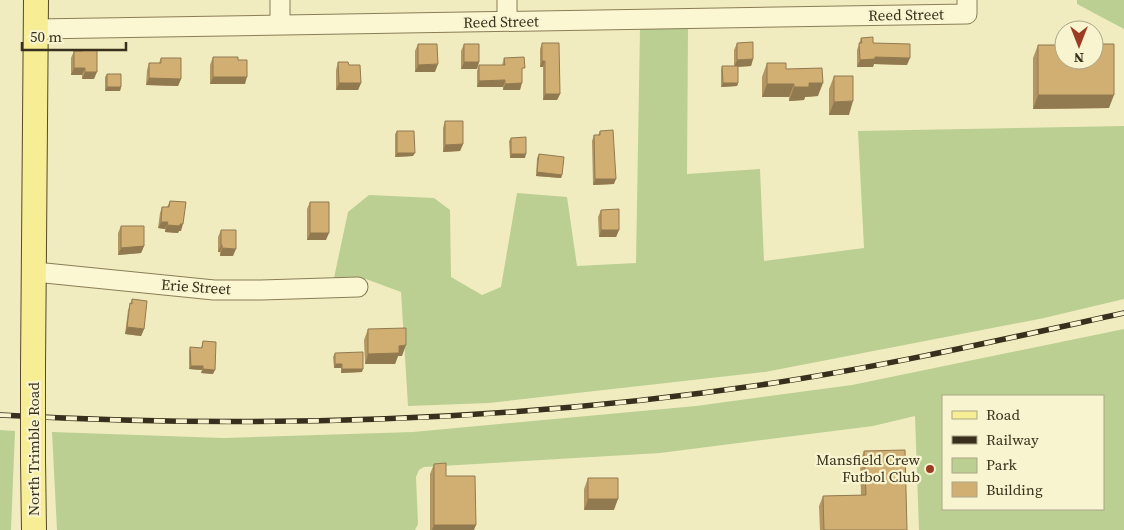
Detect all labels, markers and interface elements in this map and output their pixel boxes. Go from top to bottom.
street label: Reed Street [868,3,944,26]
street label: Reed Street [463,10,539,33]
scale bar [22,20,126,52]
north arrow [1054,20,1104,70]
text: 50 m [30,26,62,47]
text: N [1074,48,1084,68]
street label: Erie Street [160,274,232,299]
street label: North Trimble Road [23,382,44,516]
legend [942,395,1104,510]
text: Road [986,404,1020,425]
text: Railway [986,429,1039,450]
place label: Mansfield Crew Futbol Club [816,449,921,487]
text: Park [986,454,1018,475]
marker: Mansfield Crew Futbol Club [924,463,936,475]
text: Building [986,479,1043,500]

